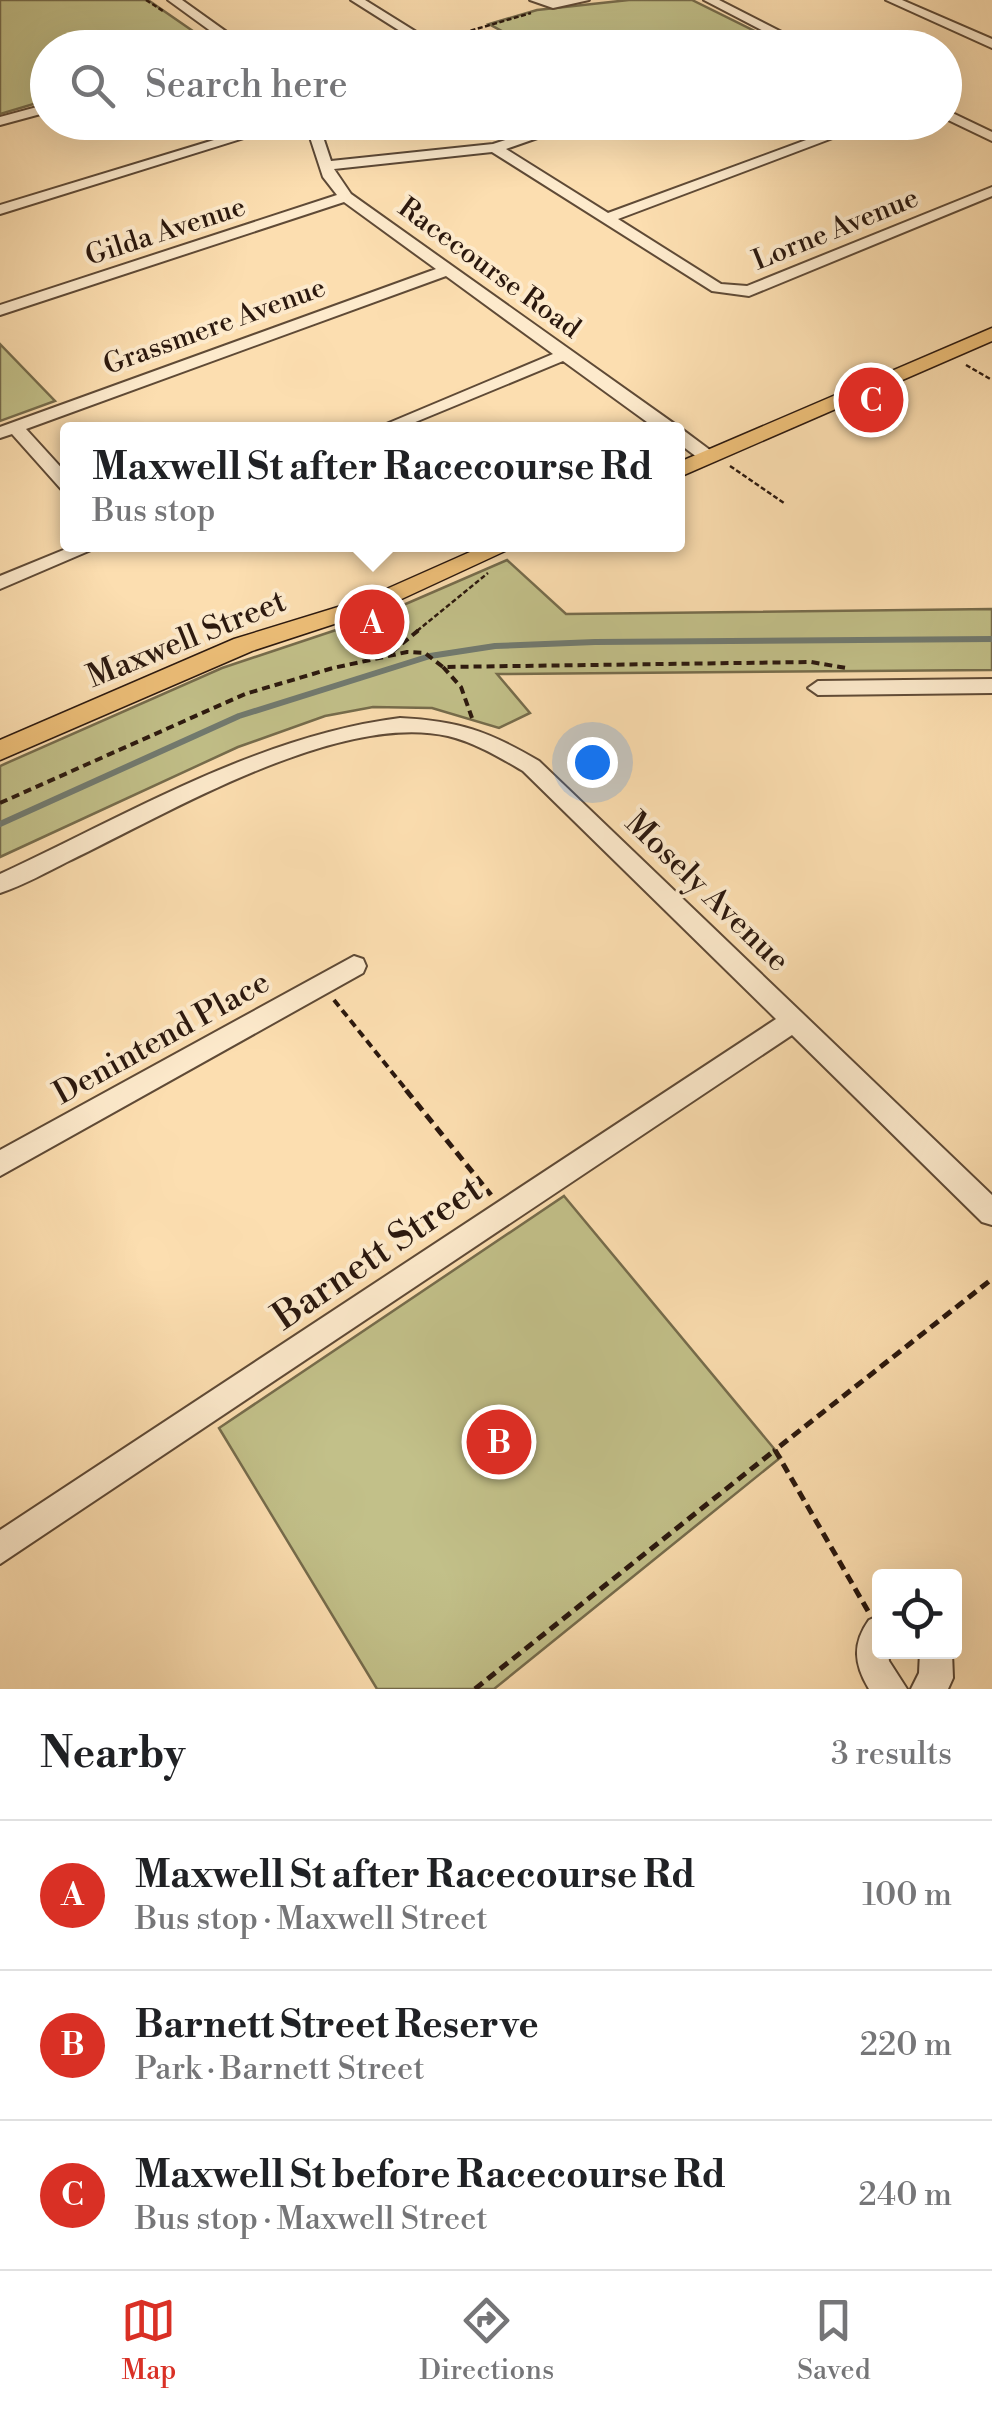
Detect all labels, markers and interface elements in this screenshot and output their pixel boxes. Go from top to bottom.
search box [30,30,962,140]
icon: search [65,58,120,113]
text: Search here [145,62,348,109]
street label: Lorne Avenue [748,180,924,279]
street label: Gilda Avenue [81,189,250,274]
street label: Racecourse Road [391,190,587,346]
street label: Grassmere Avenue [99,270,330,383]
pin: C [838,362,904,438]
popup [60,422,685,552]
text: Maxwell St after Racecourse Rd [92,444,653,491]
text: Bus stop [92,491,215,531]
street label: Maxwell Street [81,581,292,697]
pin: A [340,584,404,660]
your location [567,737,618,788]
street label: Mosely Avenue [617,803,798,980]
street label: Denintend Place [47,962,276,1114]
street label: Barnett Street [263,1166,492,1341]
pin: B [466,1404,532,1480]
map controls [872,1569,962,1659]
button: locate [872,1569,962,1659]
text: Nearby [40,1728,185,1781]
text: 3 results [831,1734,952,1774]
text: Maxwell St after Racecourse Rd [135,1852,695,1899]
text: A [61,1875,84,1915]
text: 100 m [862,1875,952,1915]
text: Bus stop · Maxwell Street [135,1899,488,1939]
text: Barnett Street Reserve [135,2002,539,2049]
text: B [60,2025,85,2065]
text: 220 m [860,2025,952,2065]
text: Park · Barnett Street [135,2049,424,2089]
text: Maxwell St before Racecourse Rd [135,2152,726,2199]
text: C [61,2175,84,2215]
text: 240 m [859,2175,952,2215]
text: Bus stop · Maxwell Street [135,2199,488,2239]
tab: Map [121,2293,176,2388]
tab: Directions [419,2293,554,2388]
tab: Saved [797,2293,871,2388]

